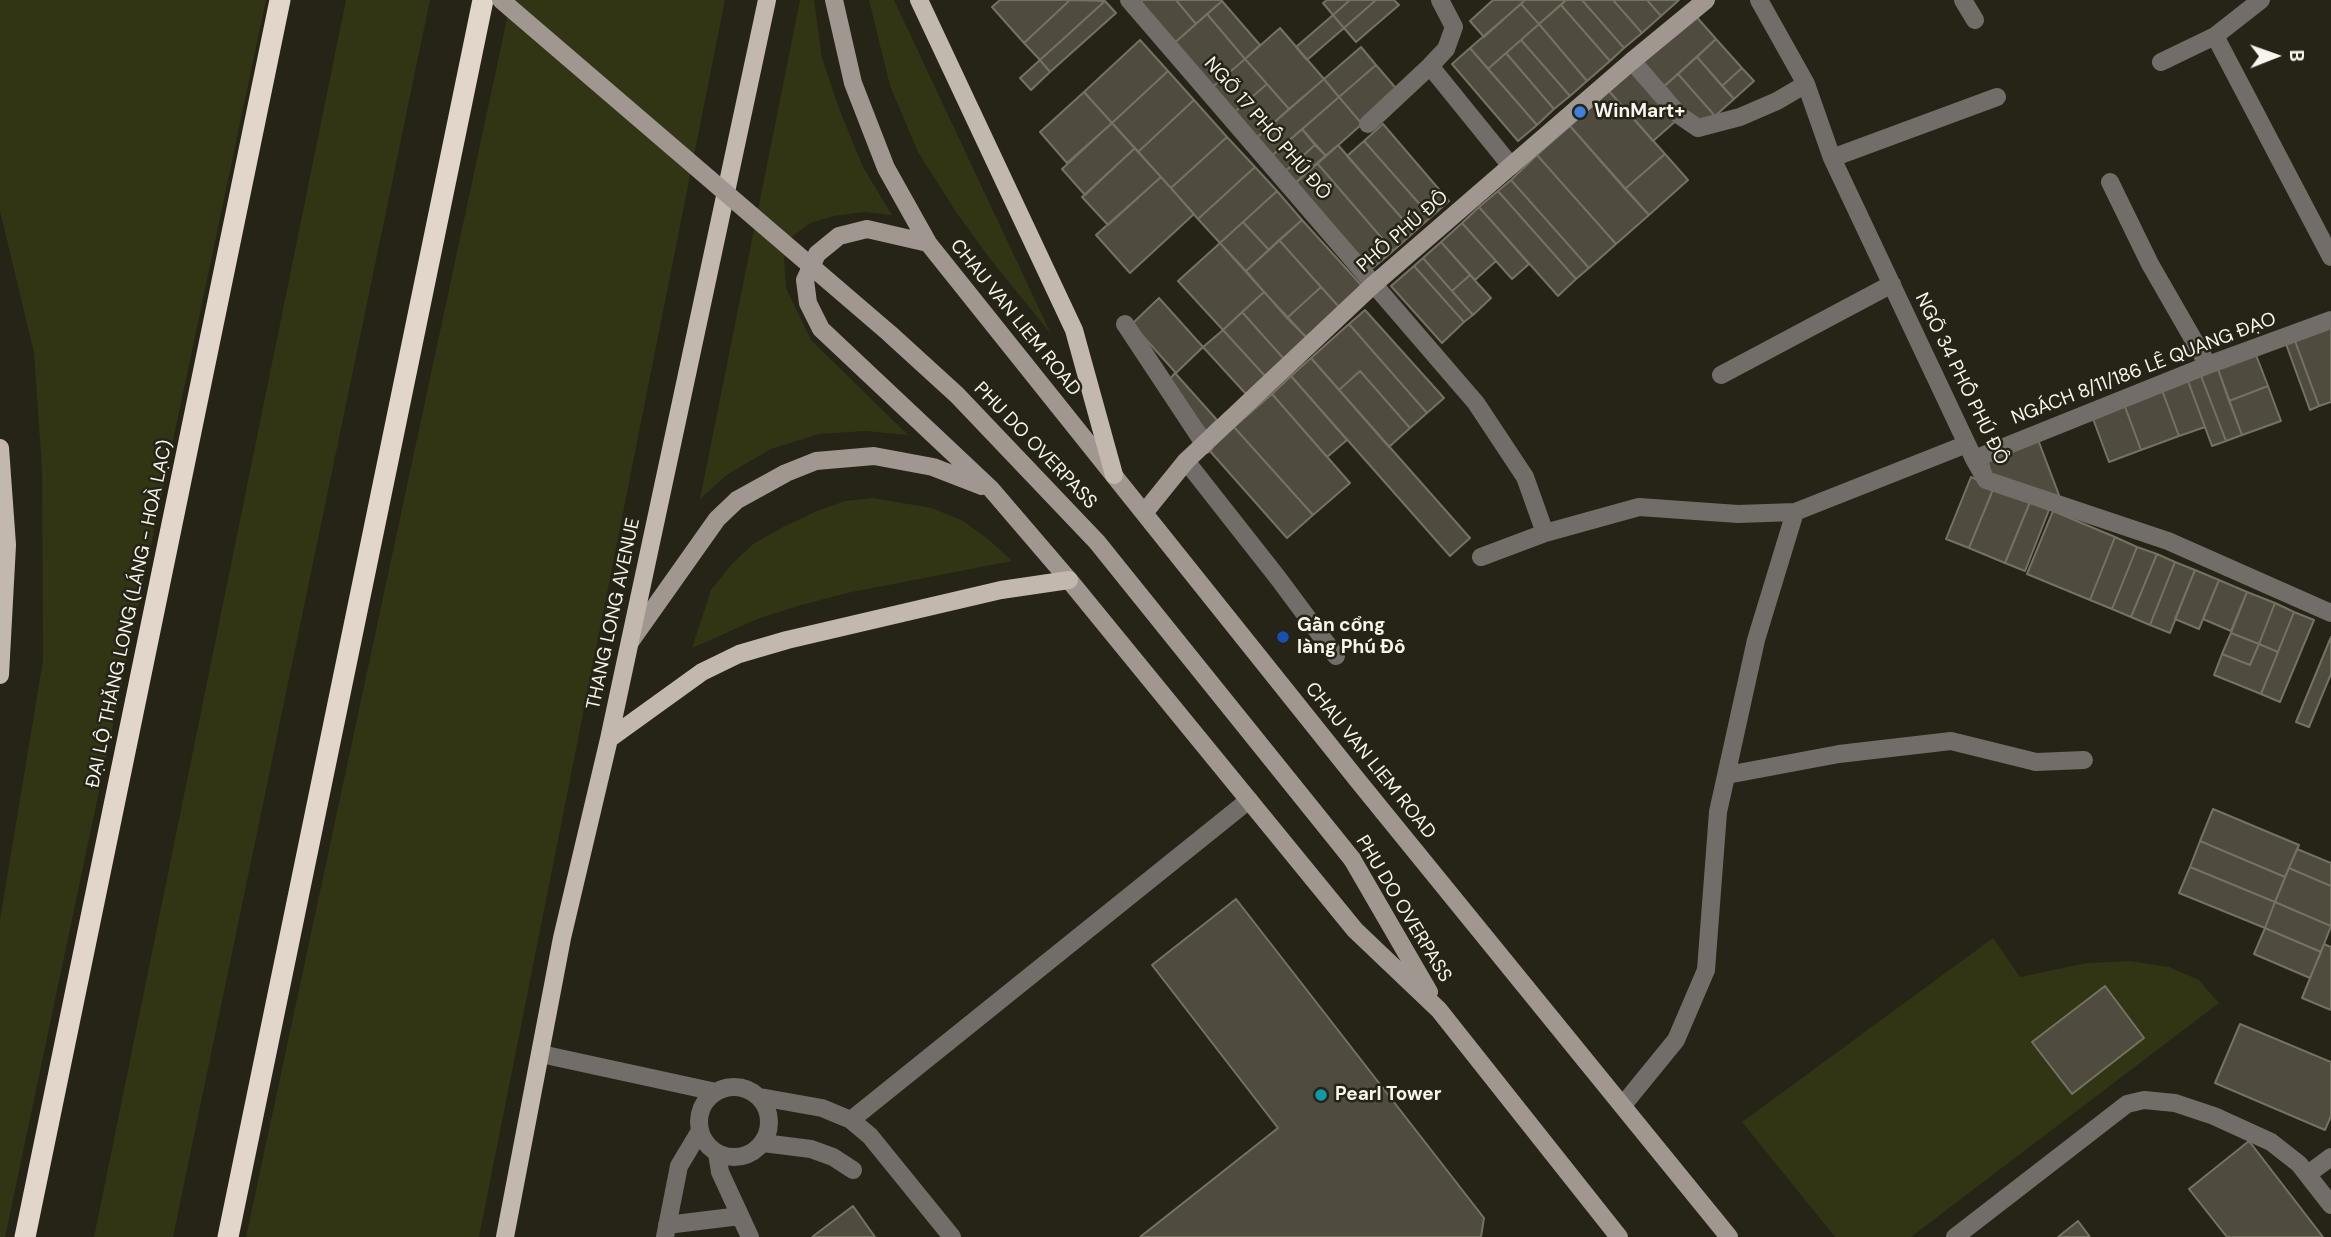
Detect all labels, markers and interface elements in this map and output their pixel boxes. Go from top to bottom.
north arrow [2240,21,2310,91]
text: B [2284,49,2309,62]
street label: NGÕ 17 PHỐ PHÚ ĐÔ [1199,53,1335,205]
place label: WinMart+ [1594,101,1685,123]
marker: WinMart+ [1572,104,1588,120]
street label: PHỐ PHÚ ĐÔ [1353,186,1453,278]
street label: CHAU VAN LIEM ROAD [945,235,1085,401]
street label: NGÕ 34 PHỐ PHÚ ĐÔ [1909,289,2013,469]
street label: NGÁCH 8/11/186 LÊ QUANG ĐẠO [2009,308,2279,430]
street label: PHU DO OVERPASS [969,378,1101,514]
street label: ĐẠI LỘ THĂNG LONG (LÁNG - HOÀ LẠC) [82,439,178,789]
street label: THANG LONG AVENUE [583,516,645,712]
place label: Gần cổng làng Phú Đô [1297,615,1406,659]
marker: Gần cổng làng Phú Đô [1275,629,1291,645]
street label: CHAU VAN LIEM ROAD [1300,678,1440,844]
street label: PHU DO OVERPASS [1350,831,1456,987]
place label: Pearl Tower [1335,1084,1441,1106]
marker: Pearl Tower [1313,1087,1329,1103]

